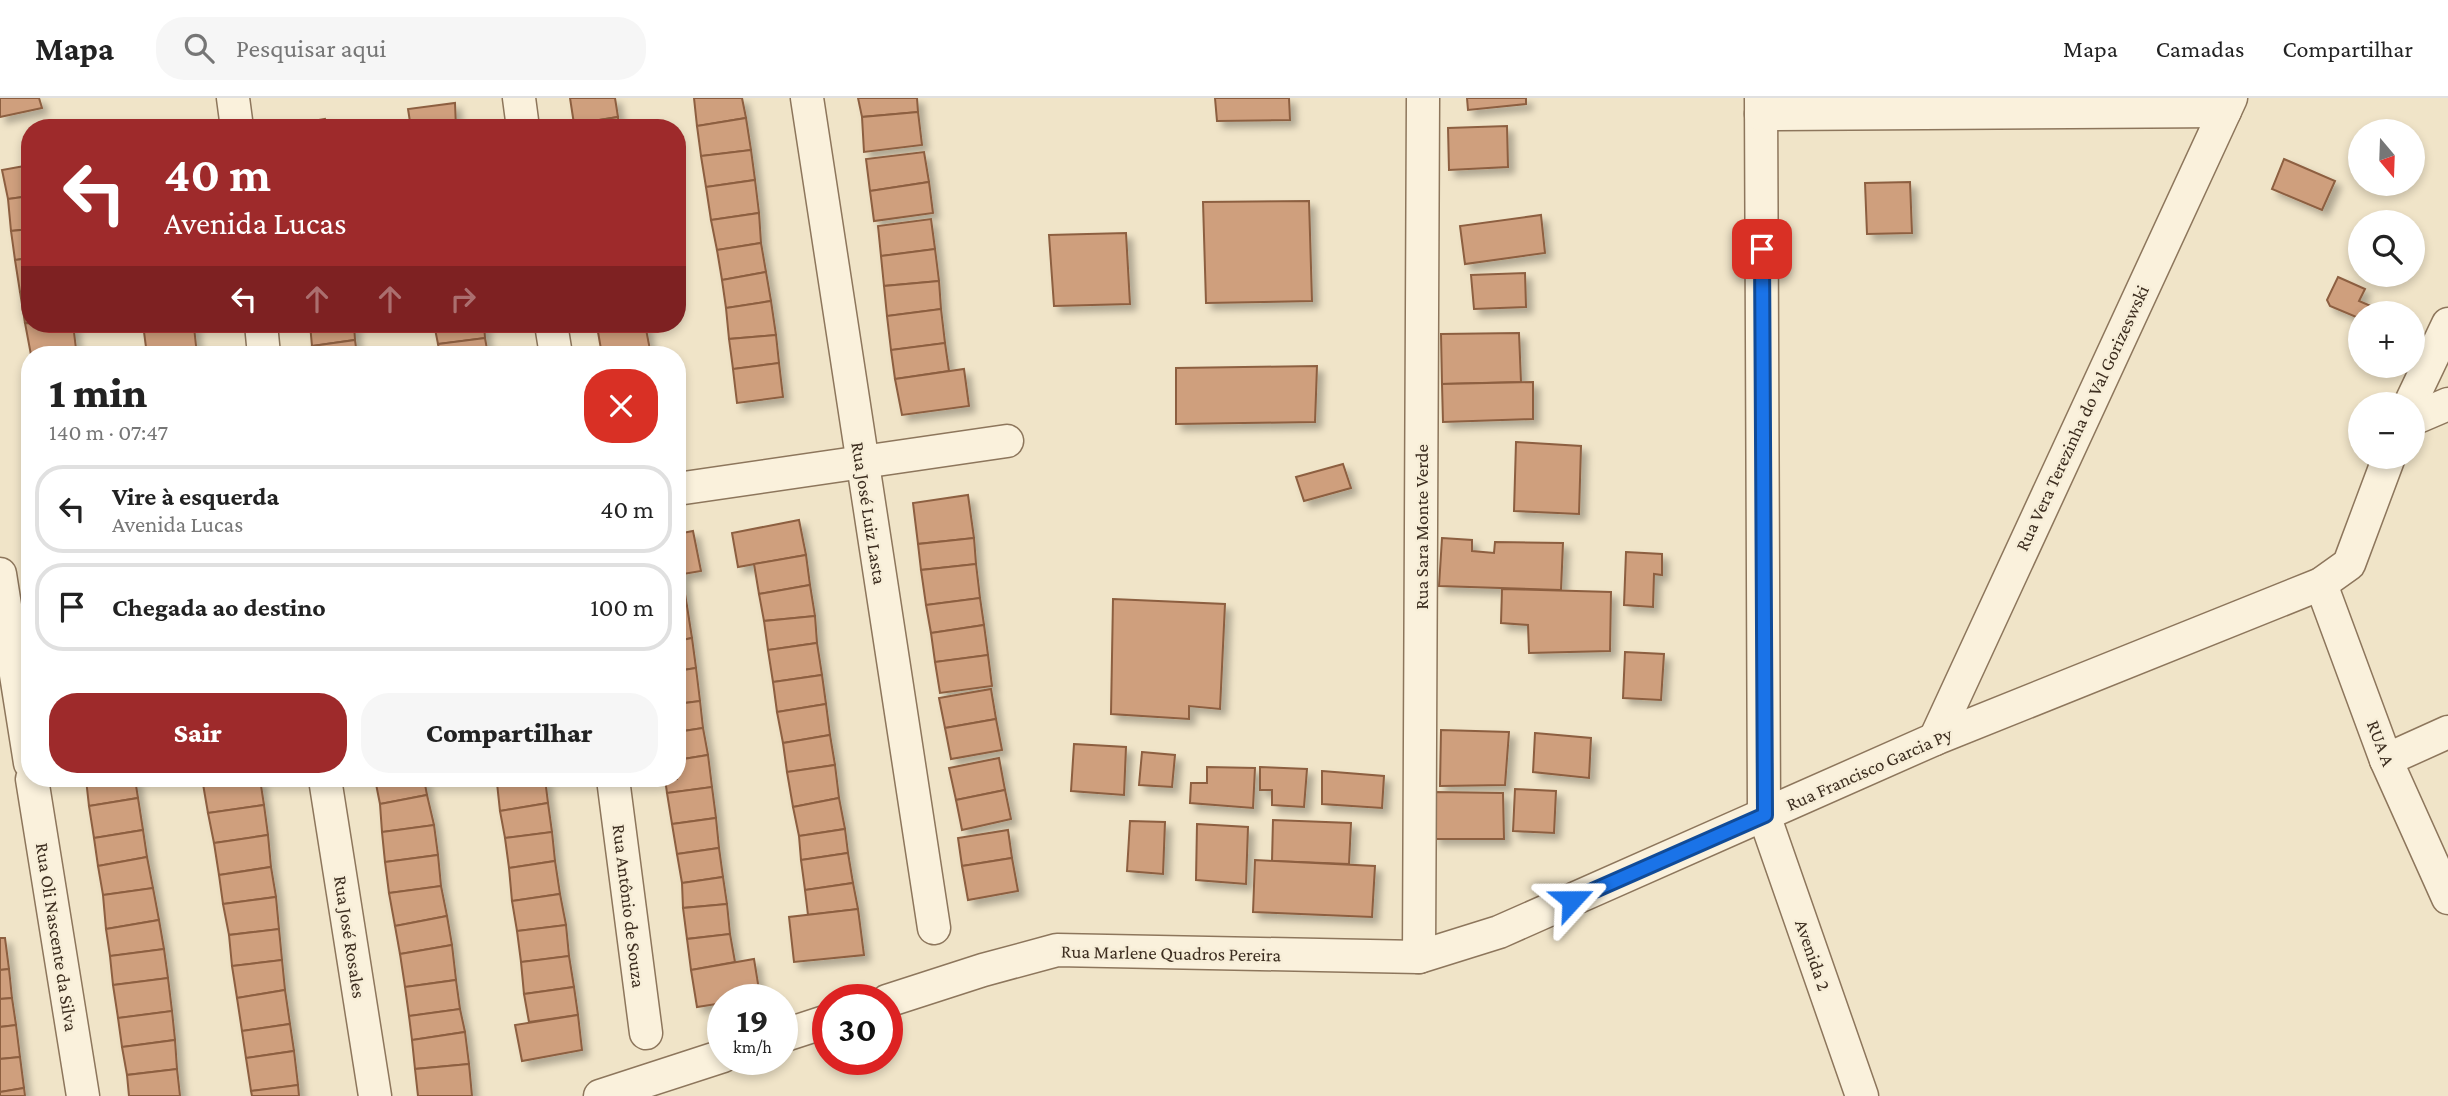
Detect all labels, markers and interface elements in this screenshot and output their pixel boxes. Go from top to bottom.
search box [156,17,646,80]
icon: search [180,29,218,67]
text: Mapa [35,30,114,67]
text: Pesquisar aqui [236,34,386,63]
text: Mapa [2063,35,2118,62]
text: Camadas [2156,35,2244,62]
text: Compartilhar [2282,35,2413,62]
north arrow [2348,119,2426,196]
map controls [2348,119,2425,469]
icon: left [49,147,140,238]
text: 40 m [164,147,271,202]
text: Avenida Lucas [164,205,347,241]
button: search [2348,210,2425,287]
pin [1732,219,1792,279]
icon: arrive [1743,230,1781,268]
icon: left [225,280,263,318]
icon: ahead [298,280,336,318]
icon: ahead [371,280,409,318]
icon: right [444,280,482,318]
street label: Rua Vera Terezinha do Val Gorizeswski [2011,282,2153,554]
button: + [2348,301,2425,378]
text: 1 min [49,369,147,416]
button: close [584,369,658,443]
button: − [2348,392,2425,469]
text: 140 m · 07:47 [49,419,168,445]
street label: Rua José Luiz Lasta [847,440,891,586]
street label: Rua Sara Monte Verde [1411,444,1432,610]
text: Vire à esquerda [112,482,279,511]
icon: left [53,490,91,528]
text: 40 m [600,495,654,524]
text: Avenida Lucas [112,511,243,537]
icon: arrive [53,588,91,626]
text: Chegada ao destino [112,593,326,622]
text: 100 m [590,593,654,622]
button: Sair [49,693,347,773]
button: Compartilhar [361,693,658,773]
street label: RUA A [2363,717,2399,769]
street label: Rua Francisco Garcia Py [1783,723,1955,815]
street label: Rua Antônio de Souza [609,823,649,989]
street label: Rua Oli Nascente da Silva [32,841,82,1033]
position arrow [1535,863,1609,937]
street label: Rua José Rosales [330,874,370,1000]
street label: Avenida 2 [1791,917,1835,993]
street label: Rua Marlene Quadros Pereira [1061,941,1281,965]
speed limit sign: 30 [812,984,903,1075]
text: 19 [736,1001,769,1040]
text: km/h [733,1037,772,1057]

